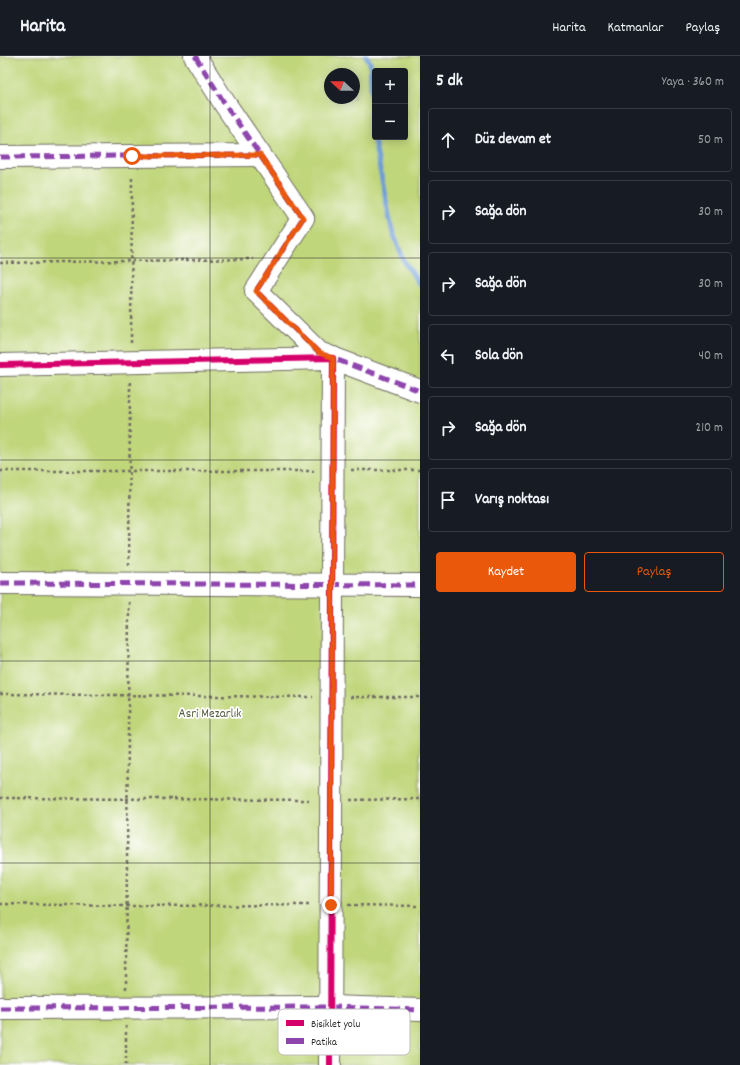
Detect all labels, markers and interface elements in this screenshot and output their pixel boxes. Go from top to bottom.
text: Harita [20,14,65,41]
text: Harita [552,18,586,38]
text: Katmanlar [608,18,663,38]
text: Paylaş [685,18,720,38]
north arrow [324,68,360,104]
map controls [372,68,408,140]
button: + [372,68,408,104]
text: 5 dk [436,70,463,94]
text: Yaya · 360 m [662,73,724,92]
button: − [372,104,408,140]
icon: ahead [437,129,459,151]
text: Düz devam et [475,129,551,151]
text: 50 m [698,131,723,150]
route start [123,147,141,165]
icon: right [437,201,459,223]
text: Sağa dön [475,201,526,223]
text: 30 m [698,203,723,222]
icon: right [437,273,459,295]
text: Sağa dön [475,273,526,295]
text: 30 m [698,275,723,294]
icon: left [437,345,459,367]
text: Sola dön [475,345,523,367]
text: 40 m [699,347,723,366]
icon: right [437,417,459,439]
text: Sağa dön [475,417,526,439]
text: 210 m [695,419,723,438]
icon: arrive [437,489,459,511]
text: Varış noktası [475,489,549,511]
button: Kaydet [436,552,576,592]
button: Paylaş [584,552,724,592]
park label: Asri Mezarlık [179,705,241,724]
route end [322,896,340,914]
legend [278,1009,410,1055]
text: Bisiklet yolu [311,1017,360,1033]
text: Patika [311,1035,338,1051]

